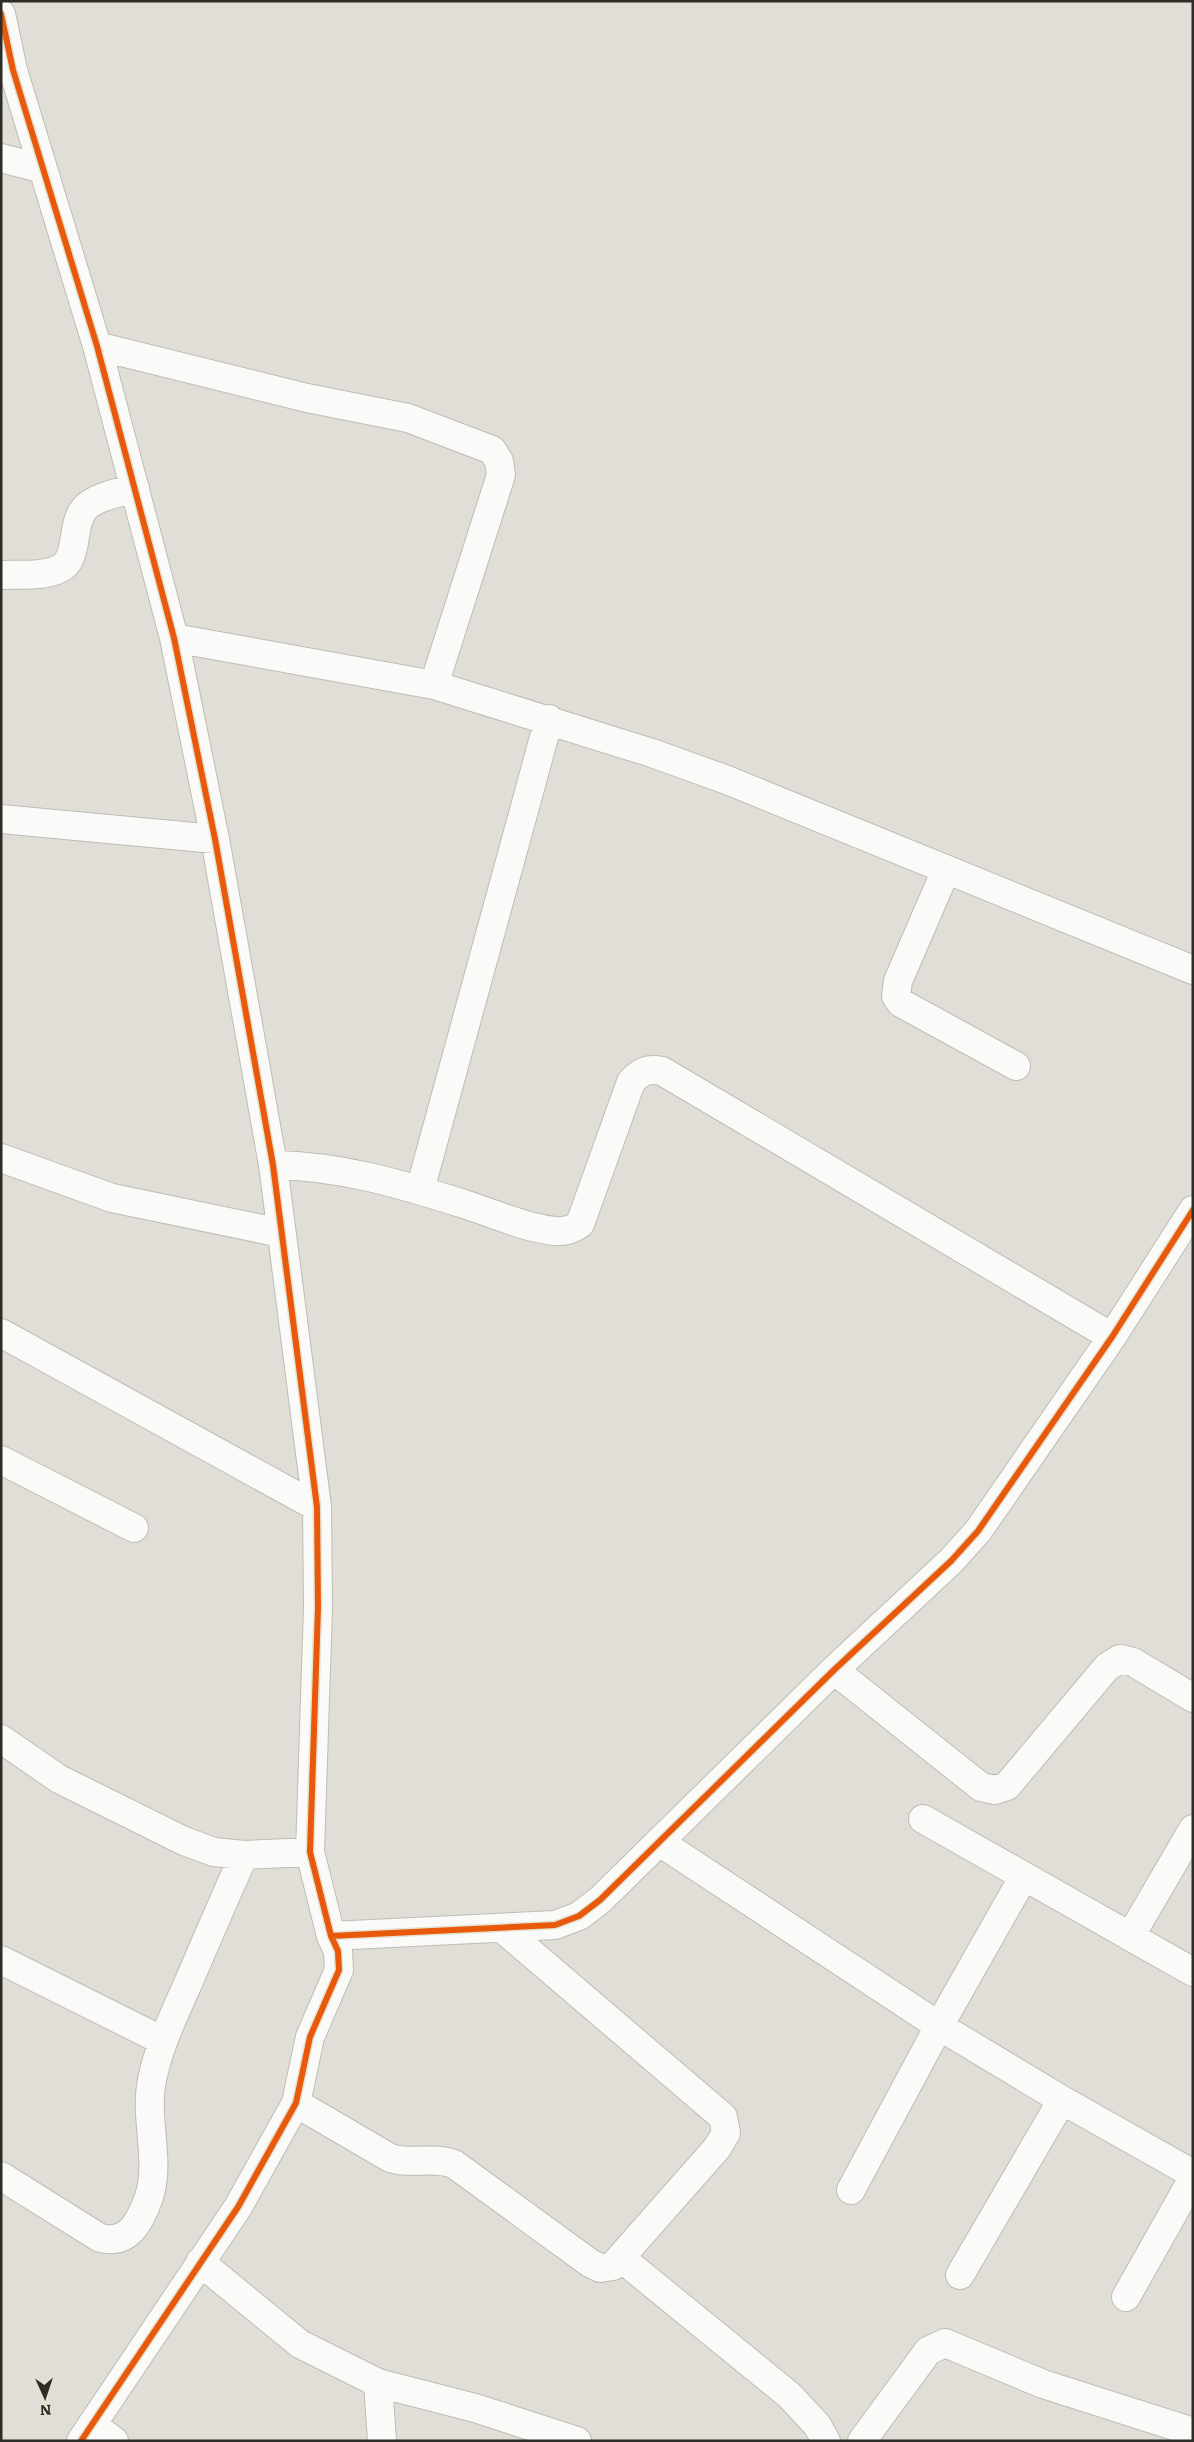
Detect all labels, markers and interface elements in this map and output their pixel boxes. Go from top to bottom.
north arrow [20,2372,70,2422]
text: N [39,2401,52,2421]

